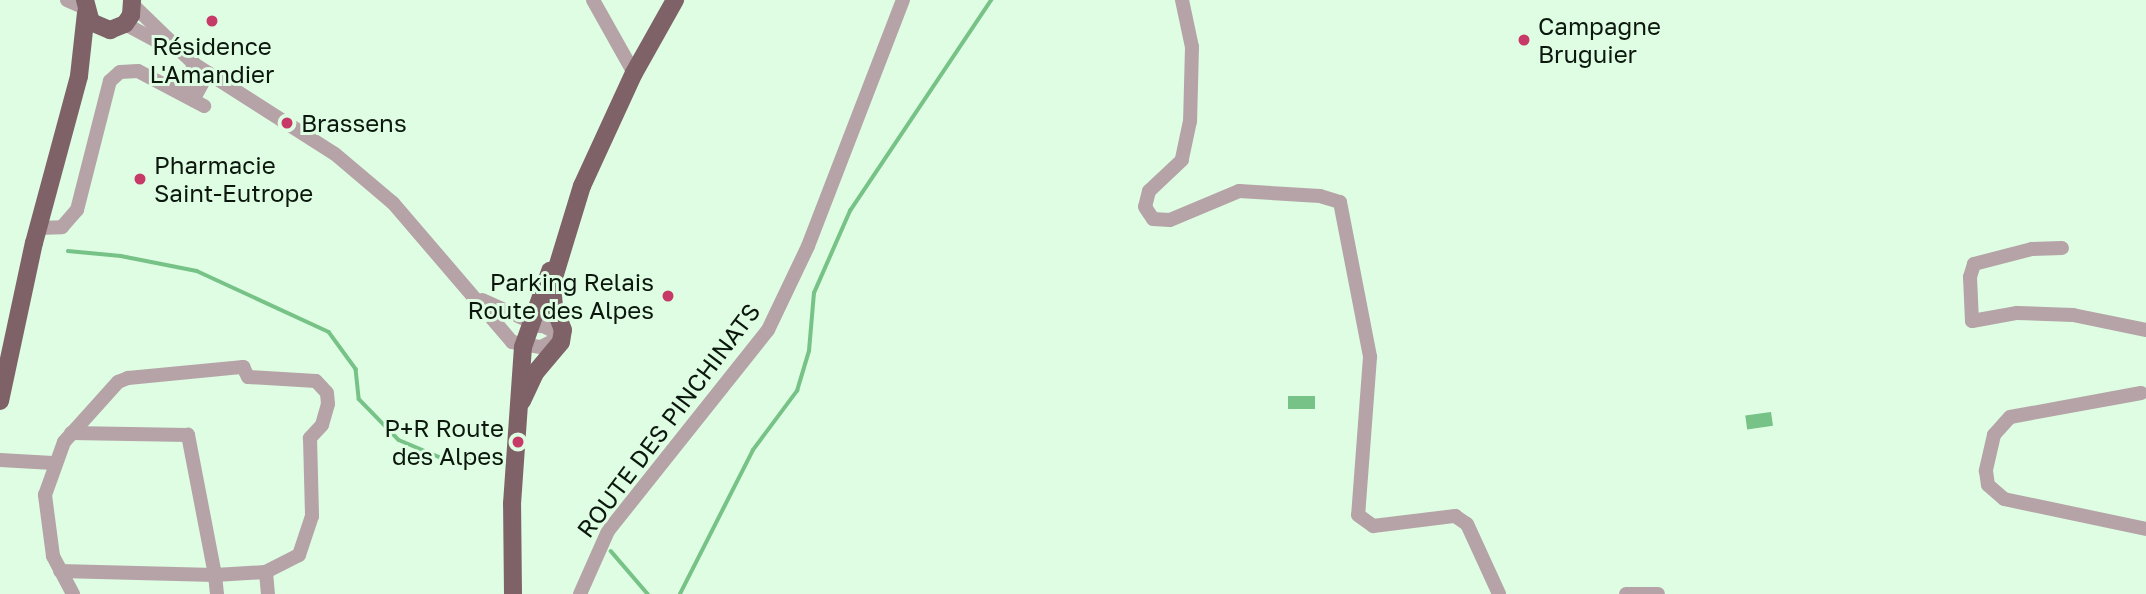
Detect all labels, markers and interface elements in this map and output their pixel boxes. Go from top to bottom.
place label: Campagne Bruguier [1538,12,1661,68]
marker: Résidence L'Amandier [204,13,220,29]
place label: Résidence L'Amandier [150,32,274,88]
marker: Campagne Bruguier [1516,32,1532,48]
place label: Brassens [301,109,407,137]
marker: Brassens [279,115,295,131]
place label: Pharmacie Saint-Eutrope [154,151,313,207]
marker: Pharmacie Saint-Eutrope [132,171,148,187]
place label: Parking Relais Route des Alpes [467,268,654,324]
marker: Parking Relais Route des Alpes [660,288,676,304]
street label: ROUTE DES PINCHINATS [570,297,766,543]
place label: P+R Route des Alpes [384,414,504,470]
marker: P+R Route des Alpes [510,434,526,450]

